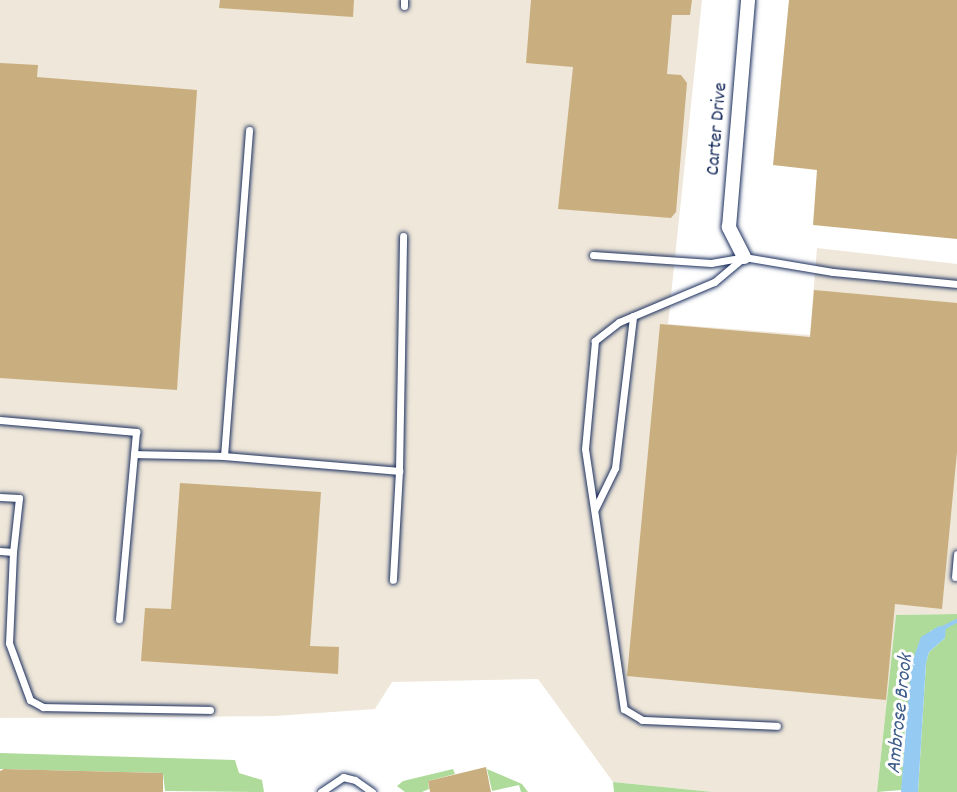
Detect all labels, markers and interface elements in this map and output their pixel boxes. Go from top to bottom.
street label: Carter Drive [702,81,734,177]
water label: Ambrose Brook [882,653,920,775]

